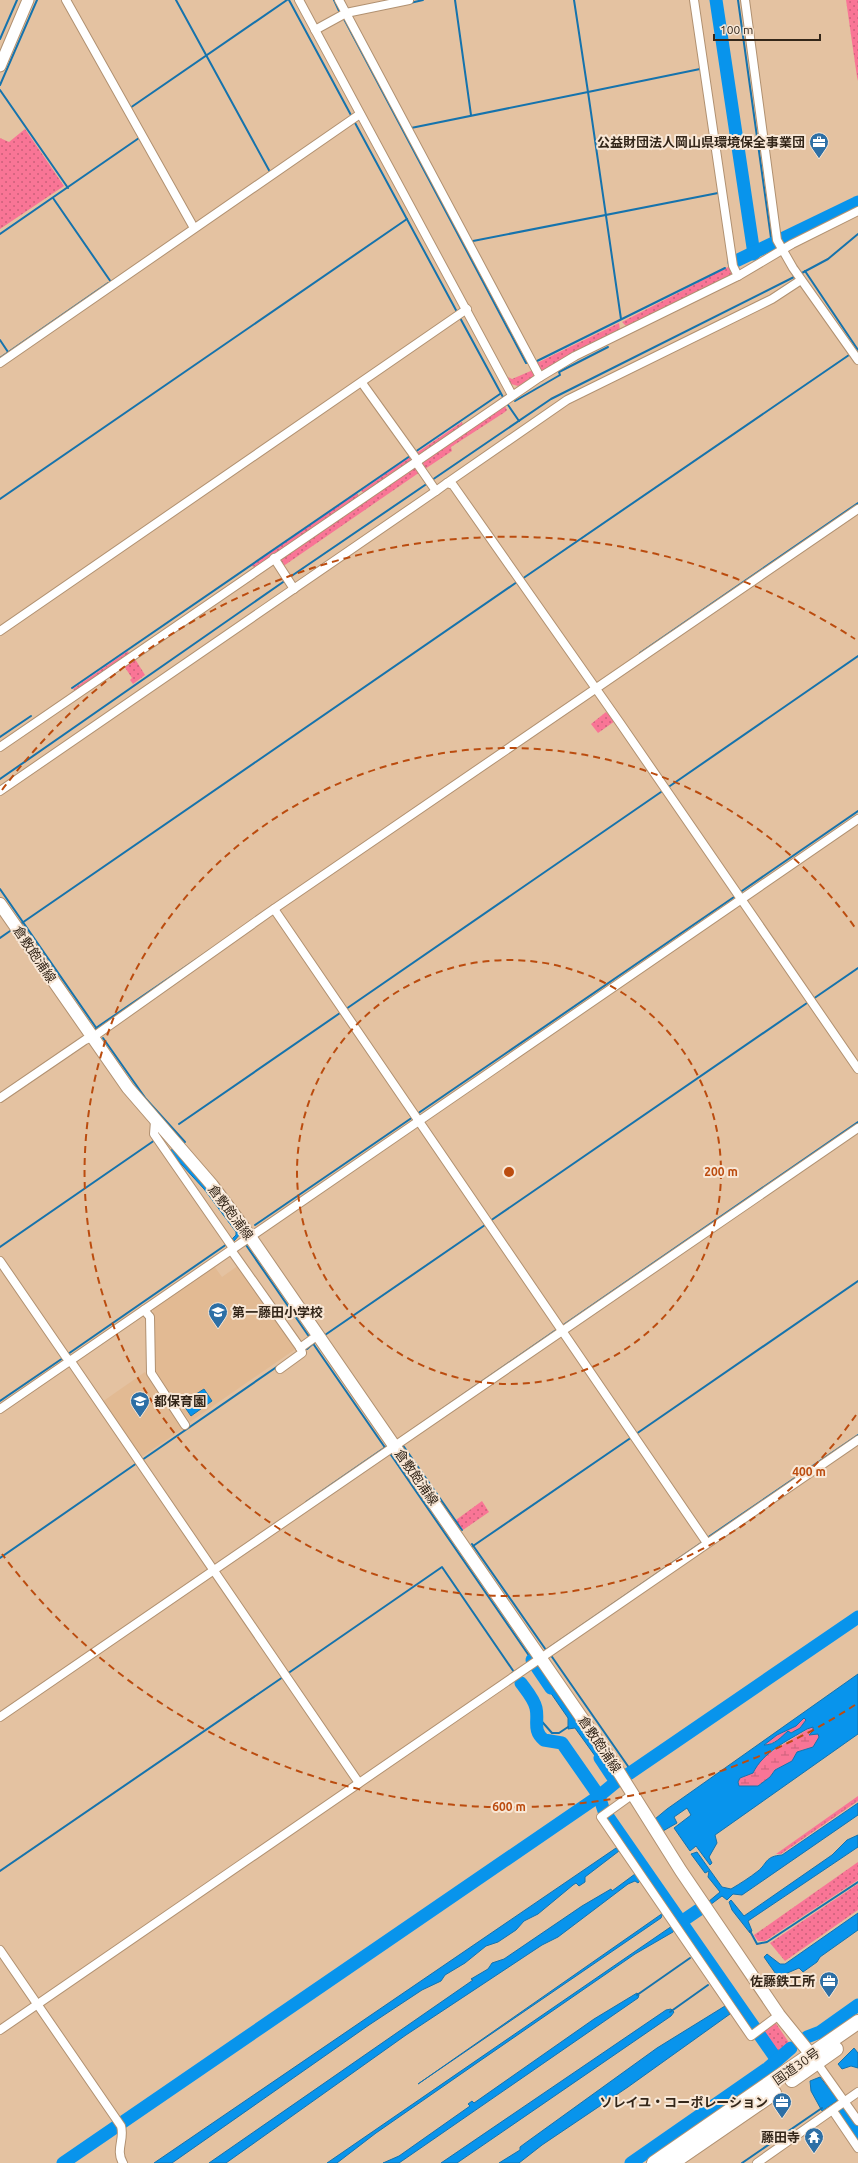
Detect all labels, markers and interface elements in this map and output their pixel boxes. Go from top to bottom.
scale bar [714,16,820,42]
text: 100 m [720,23,753,36]
office icon: 公益財団法人岡山県環境保全事業団 [808,131,830,159]
place label: 公益財団法人岡山県環境保全事業団 [597,135,805,149]
street label: 倉敷飽浦線 [11,923,59,985]
centre of rings [502,1165,516,1179]
text: 200 m [704,1165,738,1178]
street label: 倉敷飽浦線 [206,1182,256,1242]
school or university icon: 第一藤田小学校 [207,1301,229,1329]
place label: 第一藤田小学校 [232,1305,323,1319]
school or university icon: 都保育園 [129,1390,151,1418]
place label: 都保育園 [154,1394,206,1408]
street label: 倉敷飽浦線 [393,1446,441,1508]
text: 400 m [792,1465,826,1478]
street label: 倉敷飽浦線 [576,1713,624,1775]
text: 600 m [492,1800,526,1813]
office icon: 佐藤鉄工所 [818,1970,840,1998]
place label: 佐藤鉄工所 [750,1974,815,1988]
street label: 国道30号 [770,2045,822,2087]
office icon: ソレイユ・コーポレーション [771,2091,793,2119]
place label: ソレイユ・コーポレーション [600,2095,768,2109]
temple icon: 藤田寺 [803,2126,825,2154]
place label: 藤田寺 [761,2130,800,2144]

